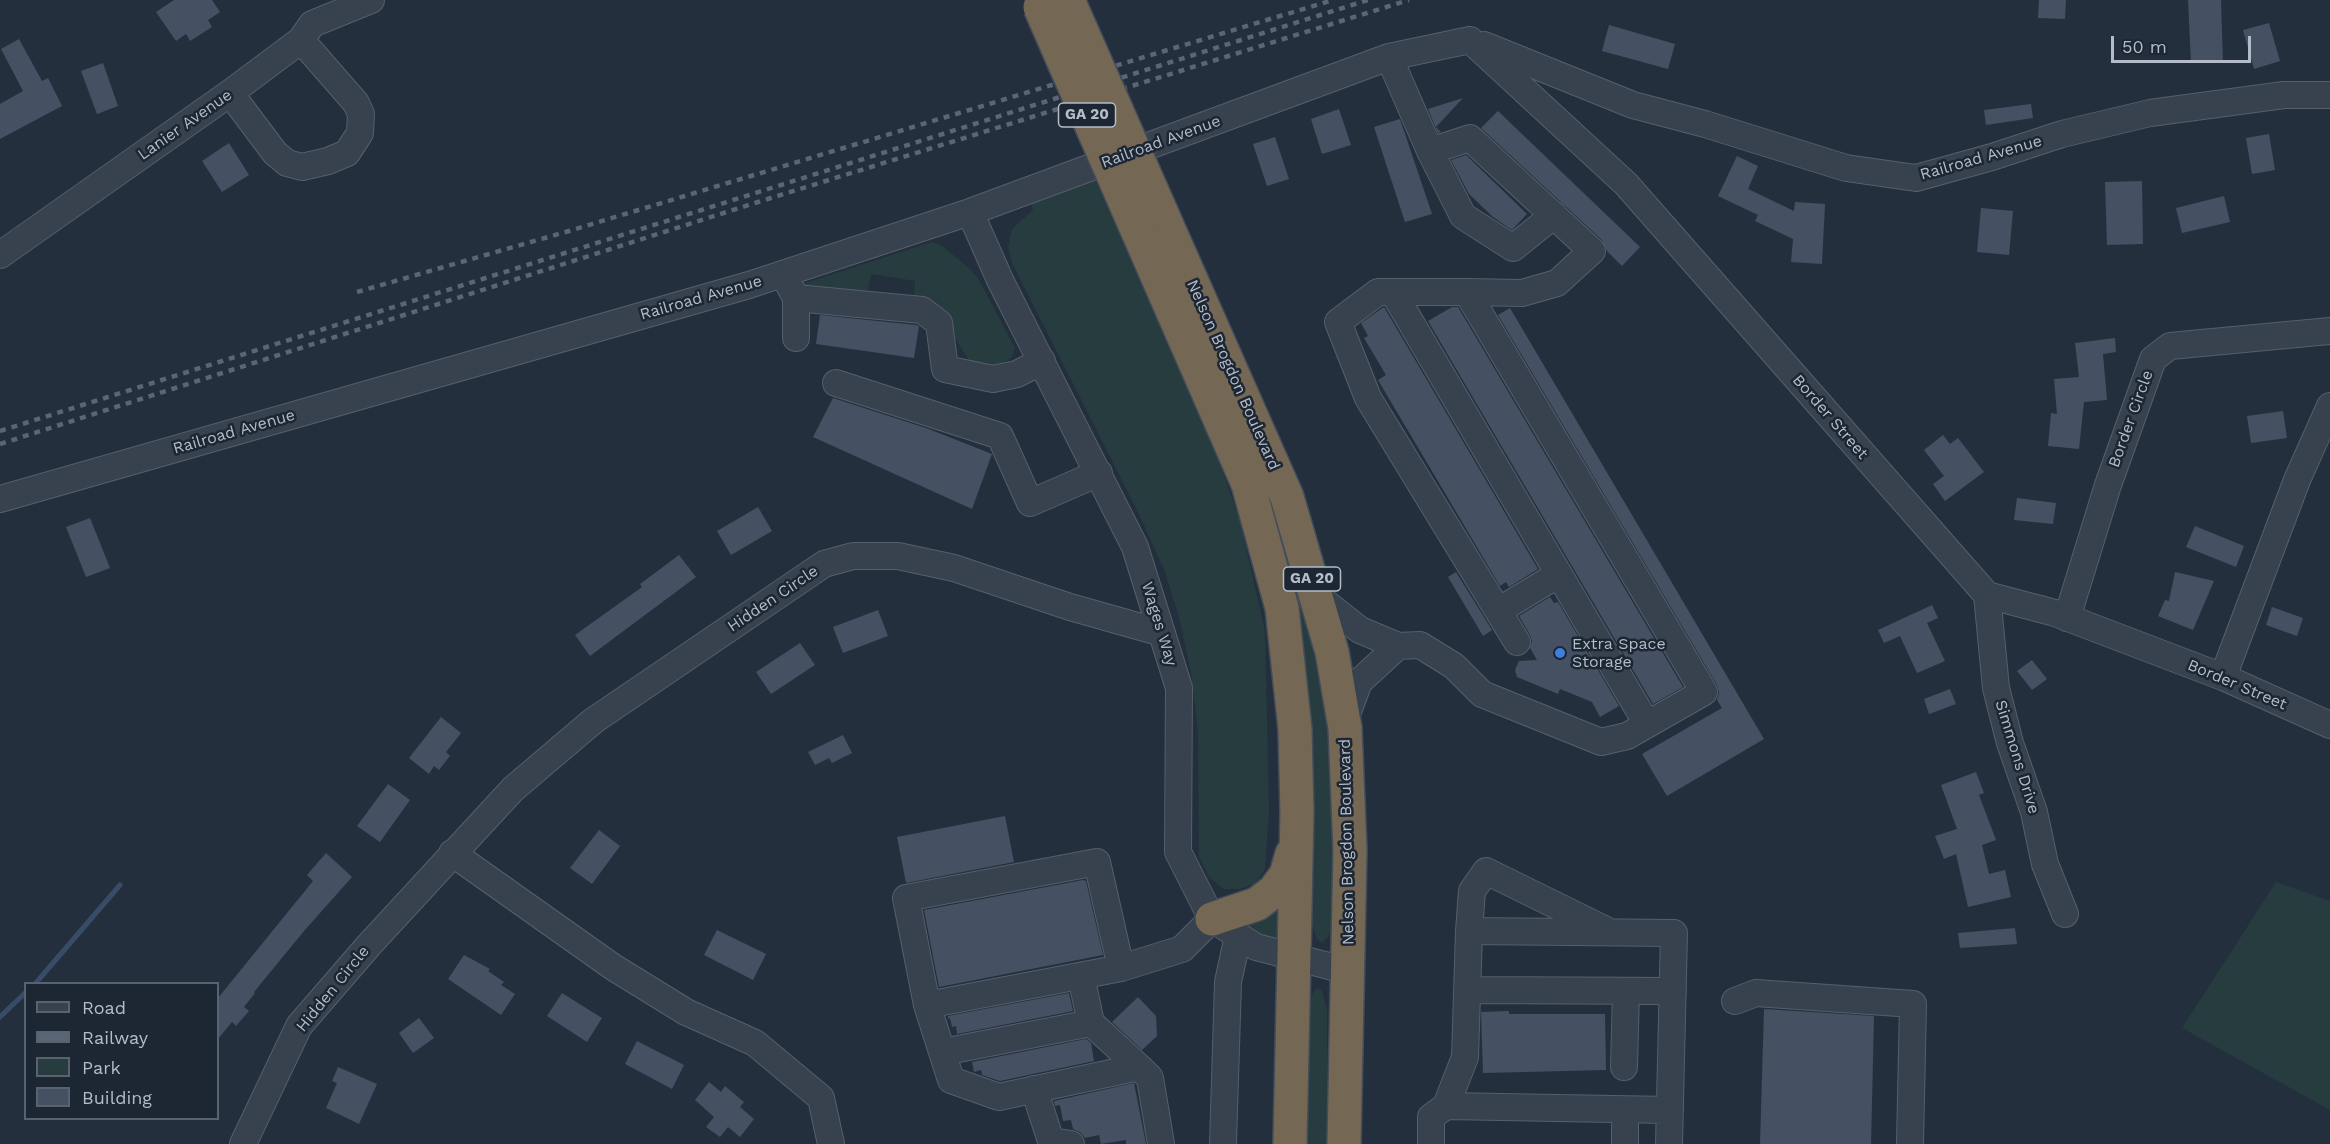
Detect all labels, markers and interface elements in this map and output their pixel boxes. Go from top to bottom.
scale bar [2114,24,2254,62]
text: 50 m [2122,36,2167,57]
street label: Lanier Avenue [134,85,236,165]
road number: GA 20 [1058,103,1116,127]
street label: Railroad Avenue [1099,111,1223,173]
street label: Railroad Avenue [1918,131,2044,185]
street label: Railroad Avenue [638,271,764,325]
street label: Nelson Brogdon Boulevard [1182,277,1284,473]
street label: Border Circle [2105,368,2157,470]
street label: Border Street [1788,371,1872,463]
street label: Railroad Avenue [171,405,297,459]
street label: Hidden Circle [724,562,822,636]
road number: GA 20 [1284,567,1340,591]
street label: Wages Way [1137,580,1181,668]
place label: Extra Space Storage [1572,634,1666,672]
marker: Extra Space Storage [1553,646,1567,660]
street label: Border Street [2185,656,2289,714]
street label: Simmons Drive [1991,698,2043,816]
street label: Nelson Brogdon Boulevard [1336,739,1358,945]
street label: Hidden Circle [292,942,374,1036]
legend [24,982,219,1120]
text: Road [82,997,126,1018]
text: Railway [82,1027,148,1048]
text: Park [82,1057,121,1078]
text: Building [82,1087,152,1108]

